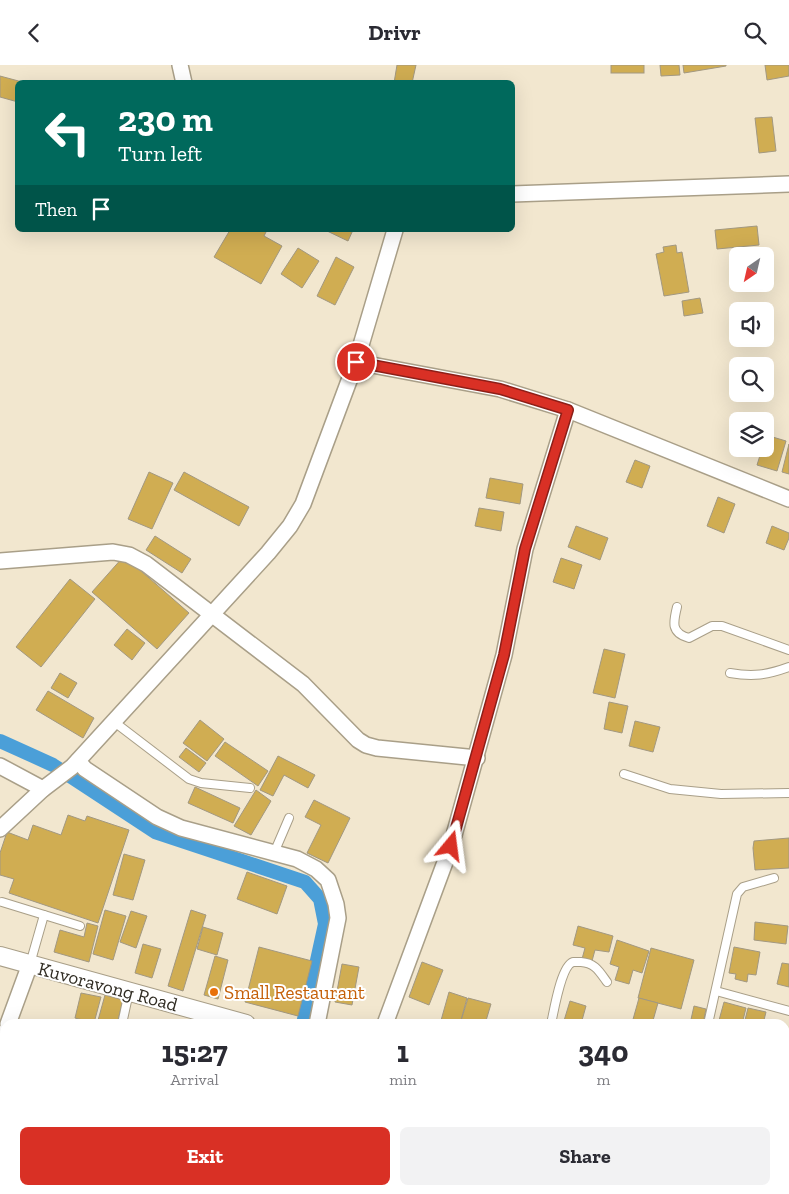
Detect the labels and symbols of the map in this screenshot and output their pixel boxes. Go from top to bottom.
north arrow [729,247,774,293]
pin [335,341,377,383]
position arrow [424,819,476,871]
street label: Kuvoravong Road [35,957,181,1016]
place label: Small Restaurant [224,981,365,1004]
marker: Small Restaurant [208,986,220,998]

